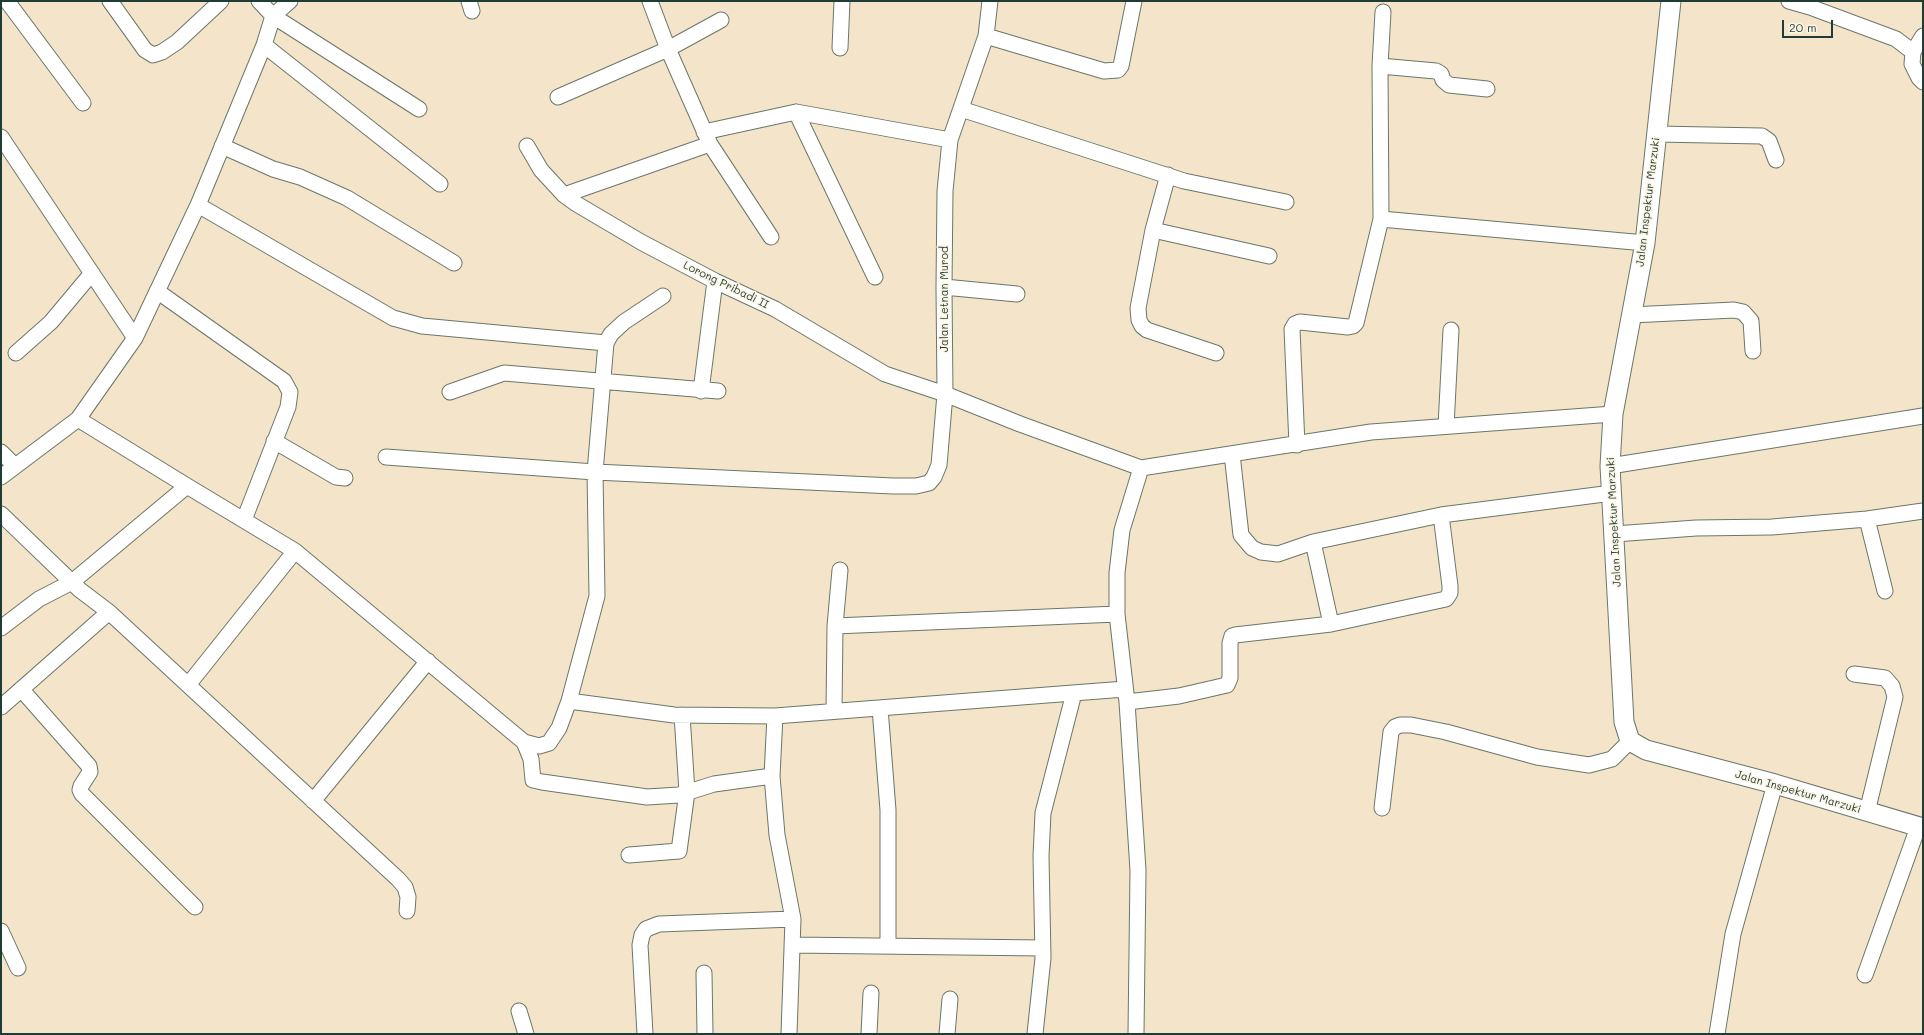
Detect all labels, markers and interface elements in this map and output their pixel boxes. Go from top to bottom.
scale bar [1784,12,1835,38]
text: 20 m [1789,19,1817,35]
street label: Jalan Inspektur Marzuki [1634,137,1662,267]
street label: Jalan Letnan Murod [938,246,952,352]
street label: Lorong Pribadi II [681,259,771,311]
street label: Jalan Inspektur Marzuki [1604,457,1624,587]
street label: Jalan Inspektur Marzuki [1734,768,1862,816]

